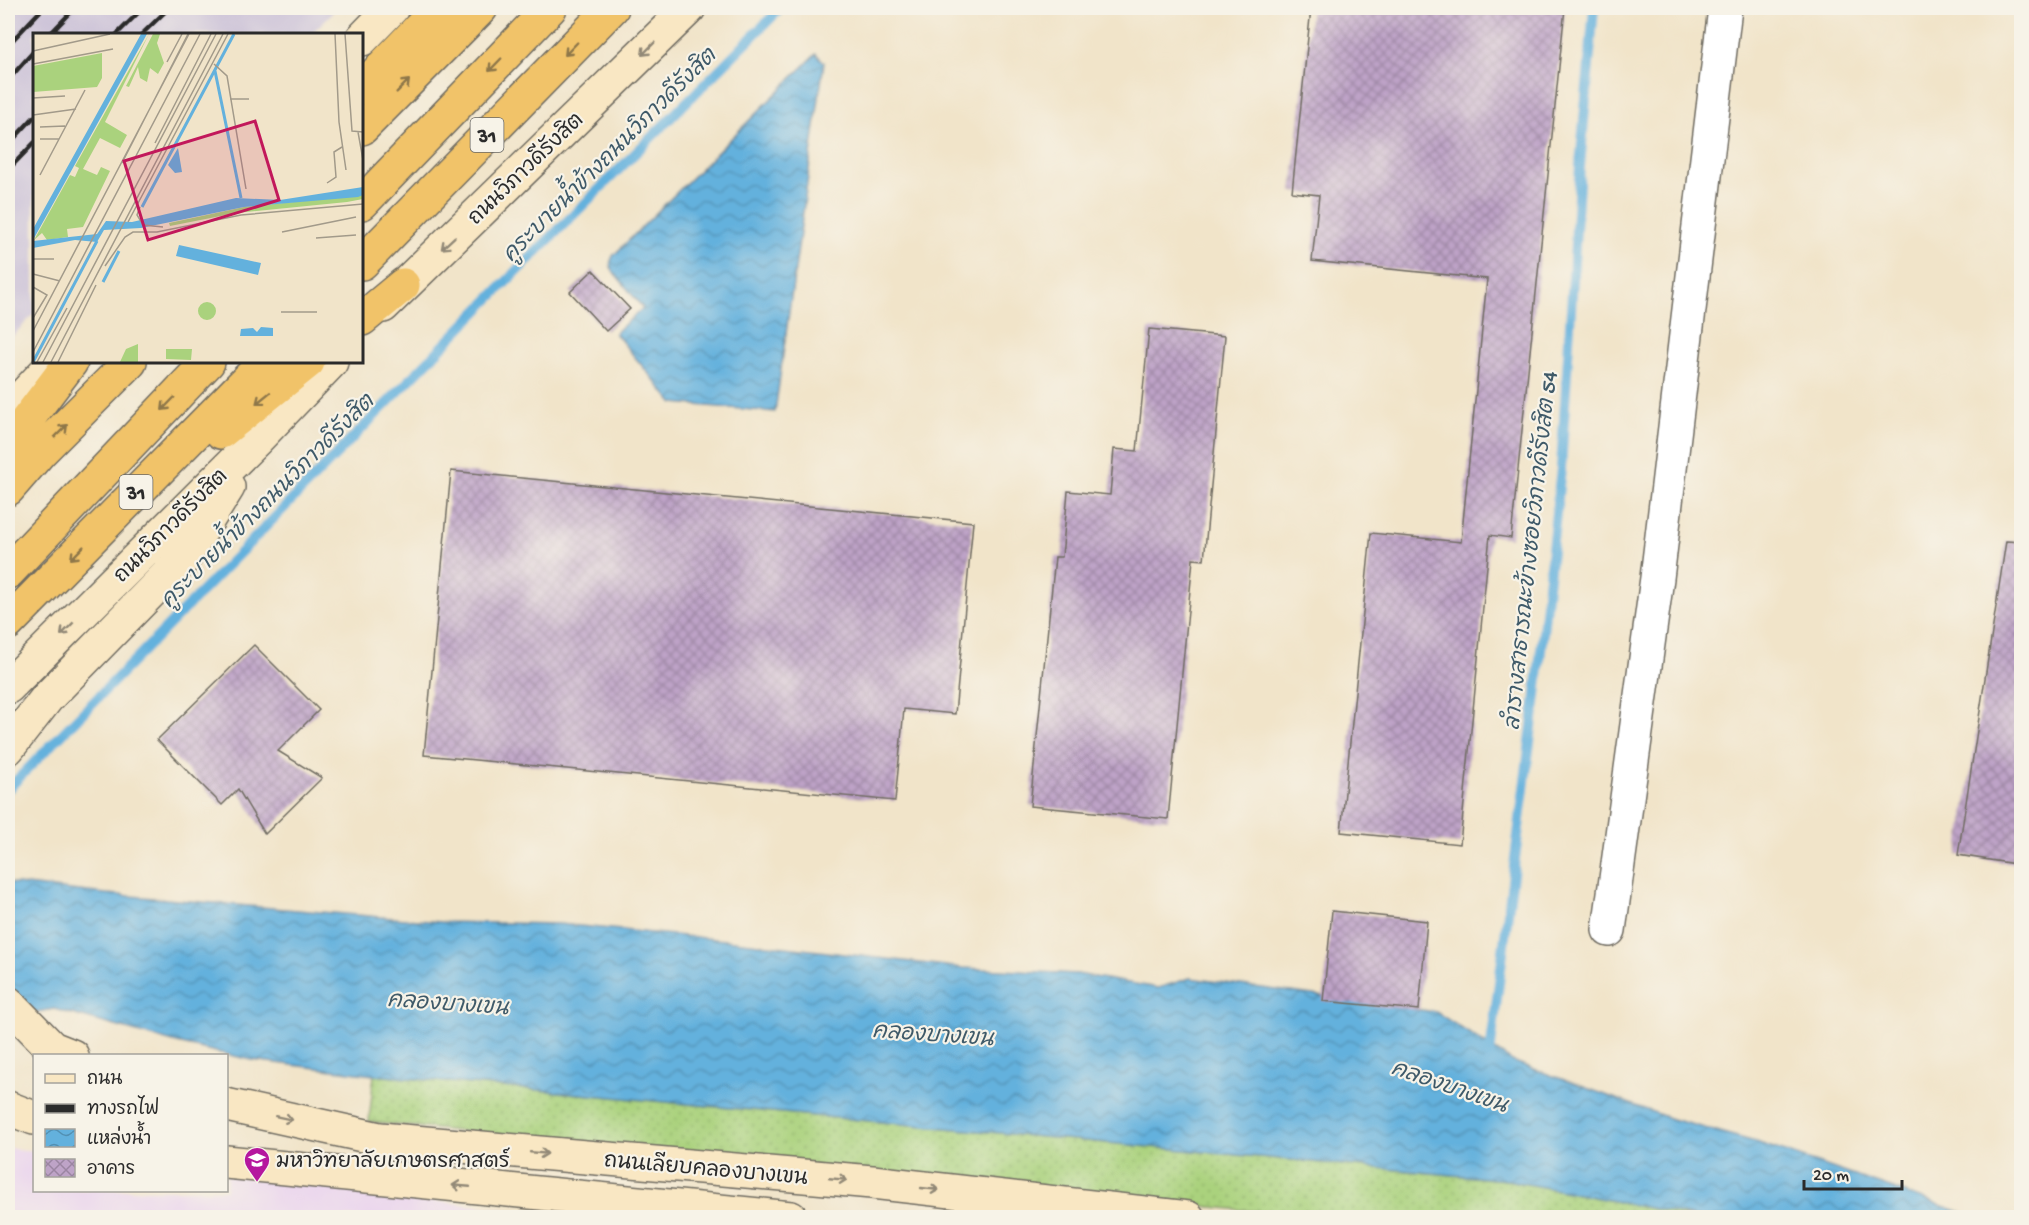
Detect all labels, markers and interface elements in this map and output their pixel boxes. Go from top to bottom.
inset map [33,33,363,363]
water label: คูระบายน้ำข้างถนนวิภาวดีรังสิต [495,41,721,267]
one-way arrow [640,41,655,56]
one-way arrow [564,42,578,57]
one-way arrow [487,57,502,72]
one-way arrow [395,79,410,94]
street label: ถนนวิภาวดีรังสิต [462,107,588,229]
road number: 31 [470,118,504,152]
one-way arrow [441,236,456,250]
water label: ลำรางสาธารณะข้างซอยวิภาวดีรังสิต 54 [1497,370,1565,732]
water label: คูระบายน้ำข้างถนนวิภาวดีรังสิต [153,387,379,613]
one-way arrow [255,392,271,405]
one-way arrow [160,396,175,411]
one-way arrow [54,423,69,438]
street label: ถนนวิภาวดีรังสิต [108,463,232,587]
road number: 31 [120,475,152,509]
one-way arrow [69,546,84,561]
one-way arrow [59,621,74,636]
water label: คลองบางเขน [386,989,510,1023]
water label: คลองบางเขน [871,1020,995,1054]
legend [33,1054,228,1192]
water label: คลองบางเขน [1387,1057,1511,1121]
text: ถนน [87,1070,122,1091]
text: ทางรถไฟ [87,1095,159,1121]
one-way arrow [273,1113,293,1124]
text: แหล่งน้ำ [87,1121,151,1151]
school or university icon: มหาวิทยาลัยเกษตรศาสตร์ [242,1145,272,1183]
place label: มหาวิทยาลัยเกษตรศาสตร์ [276,1147,510,1176]
street label: ถนนเลียบคลองบางเขน [603,1147,809,1193]
one-way arrow [528,1148,548,1159]
scale bar [1804,1153,1902,1191]
text: อาคาร [87,1160,135,1181]
text: 20 m [1813,1166,1849,1187]
one-way arrow [827,1174,847,1185]
one-way arrow [451,1180,471,1191]
one-way arrow [920,1184,940,1195]

